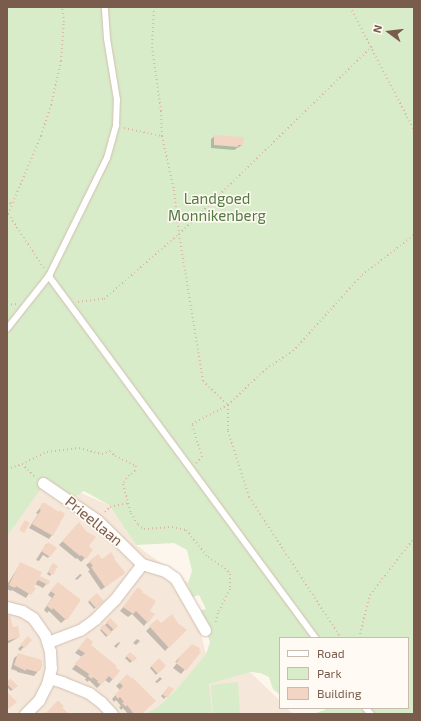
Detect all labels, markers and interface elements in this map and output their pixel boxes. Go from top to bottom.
north arrow [369,12,409,52]
text: N [370,23,384,34]
park label: Landgoed Monnikenberg [168,189,266,224]
street label: Prieellaan [62,492,126,550]
legend [279,637,409,709]
text: Road [317,646,345,660]
text: Park [317,666,342,680]
text: Building [317,686,361,700]

